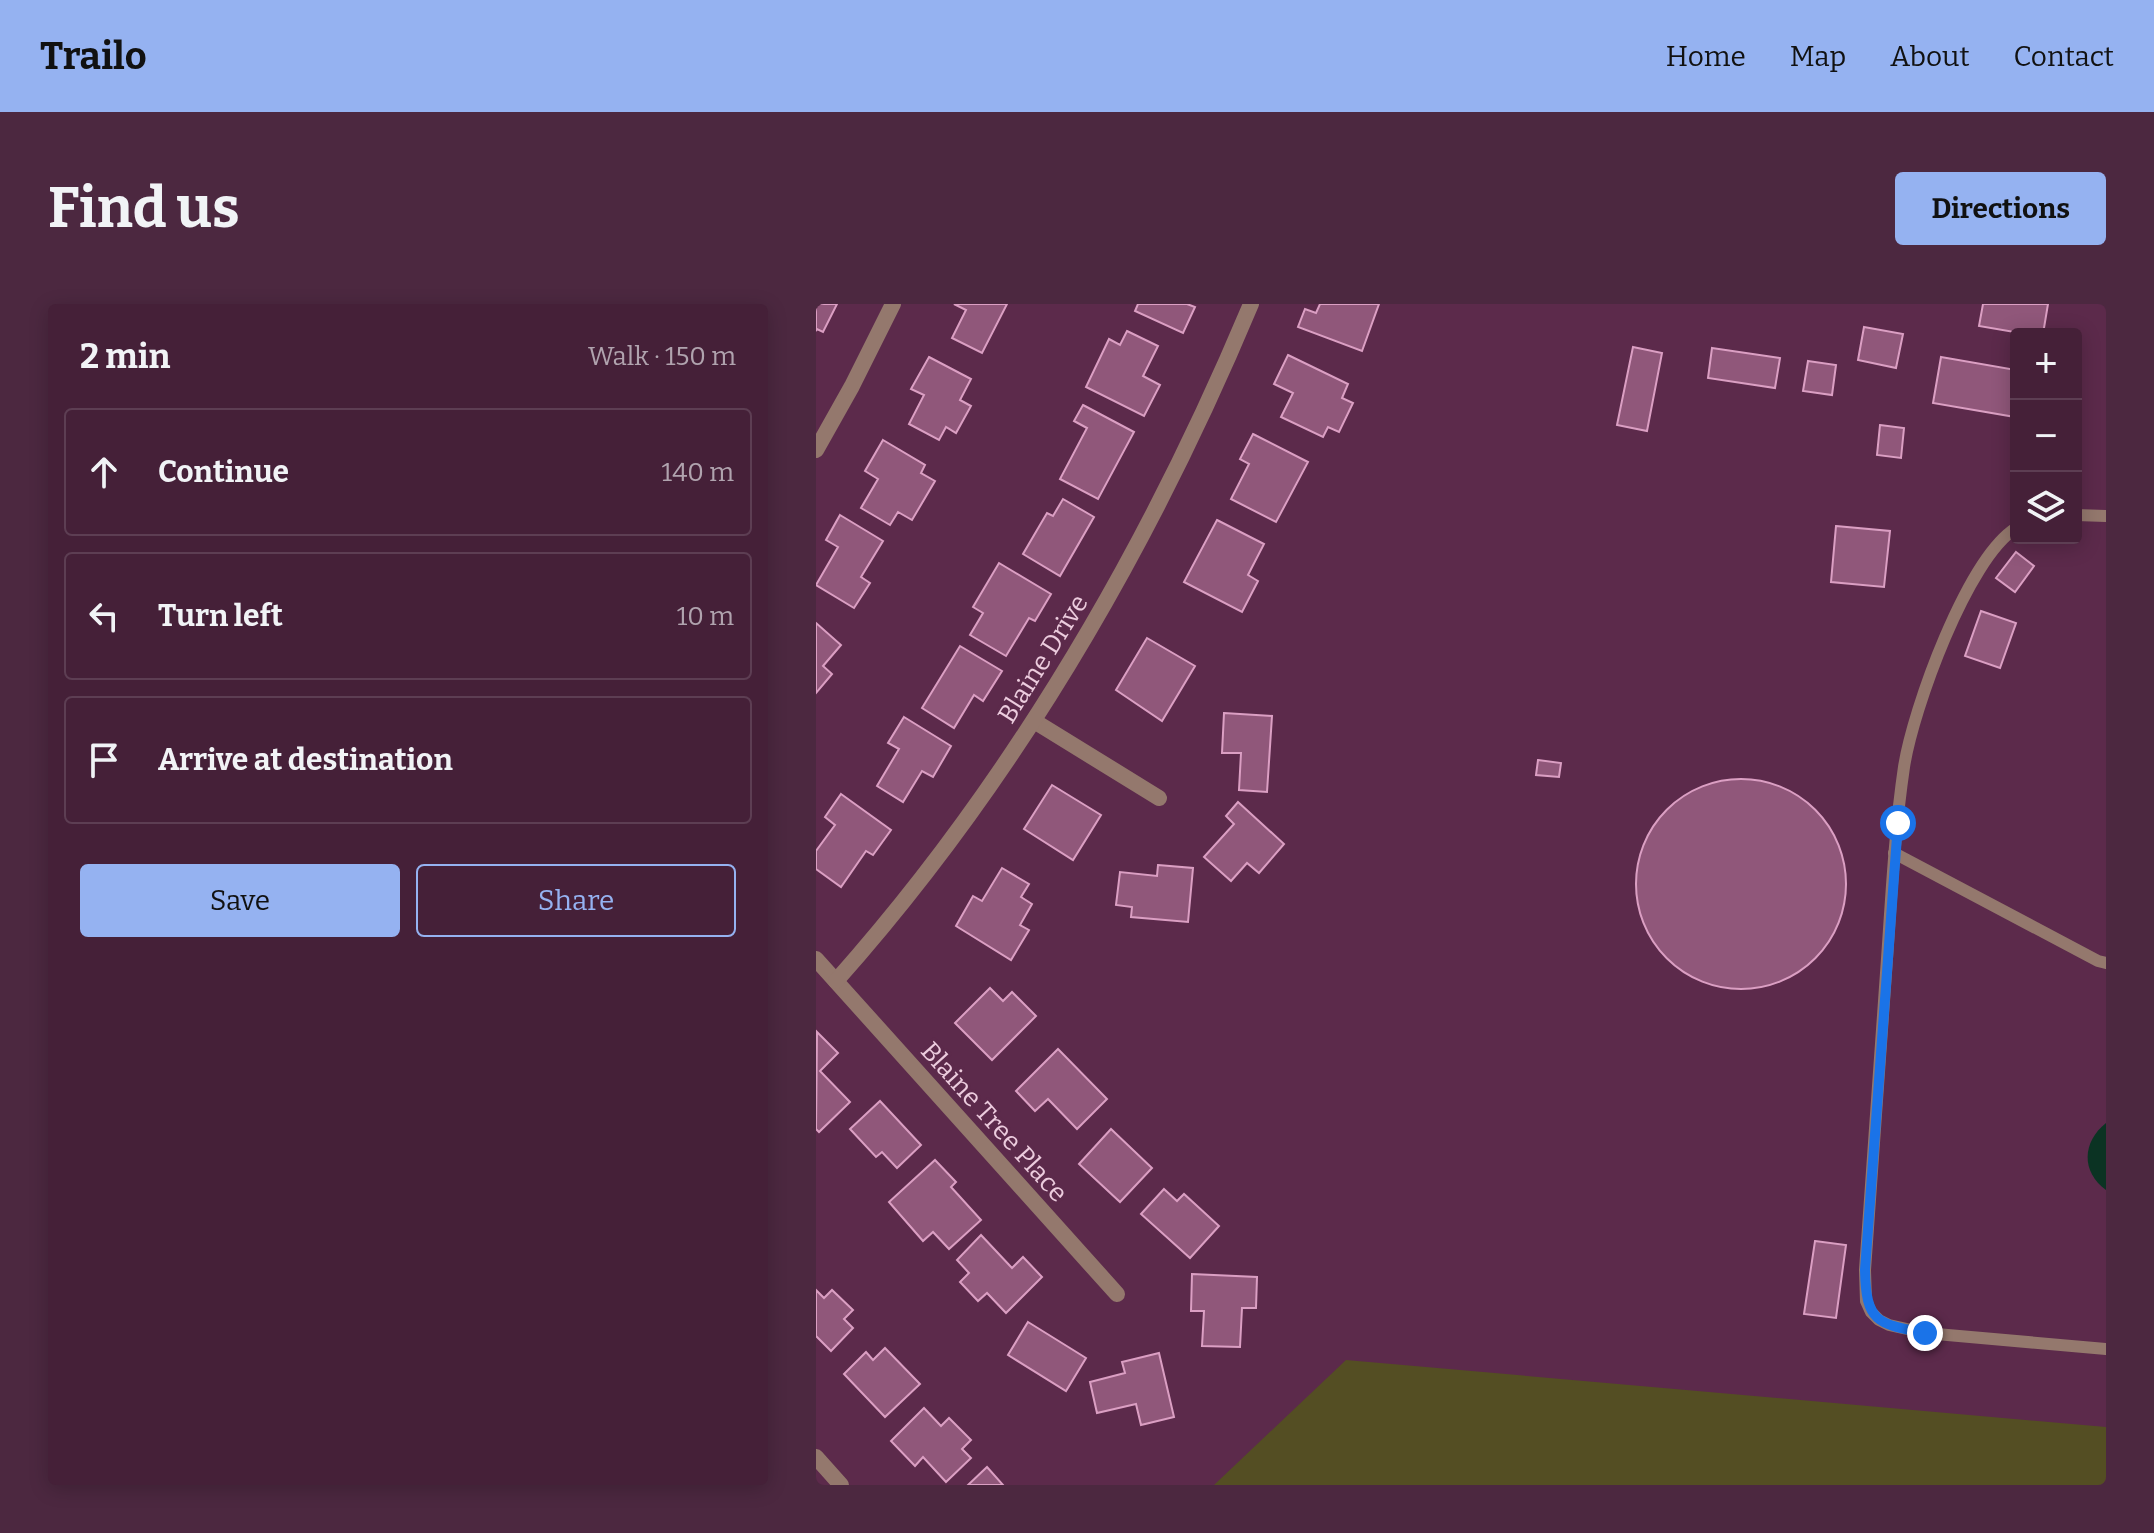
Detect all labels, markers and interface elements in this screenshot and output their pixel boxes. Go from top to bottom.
text: Trailo [40,33,147,79]
text: Home [1666,40,1746,73]
text: Map [1790,40,1846,73]
text: About [1890,40,1970,73]
text: Contact [2014,40,2114,73]
button: Directions [1895,172,2106,245]
text: Find us [48,175,240,242]
map controls [2010,328,2082,544]
button: + [2010,328,2082,400]
text: 2 min [80,336,170,377]
text: Walk · 150 m [588,341,736,372]
button: − [2010,400,2082,472]
icon: ahead [82,450,126,494]
text: Continue [158,454,289,490]
text: 140 m [662,457,734,488]
button: layers [2010,472,2082,544]
street label: Blaine Drive [991,589,1095,729]
icon: left [82,594,126,638]
text: Turn left [158,598,283,634]
text: 10 m [677,601,734,632]
icon: arrive [82,738,126,782]
text: Arrive at destination [158,742,453,778]
route start [1880,805,1916,841]
button: Save [80,864,400,937]
button: Share [416,864,736,937]
street label: Blaine Tree Place [914,1036,1074,1208]
route end [1907,1315,1943,1351]

